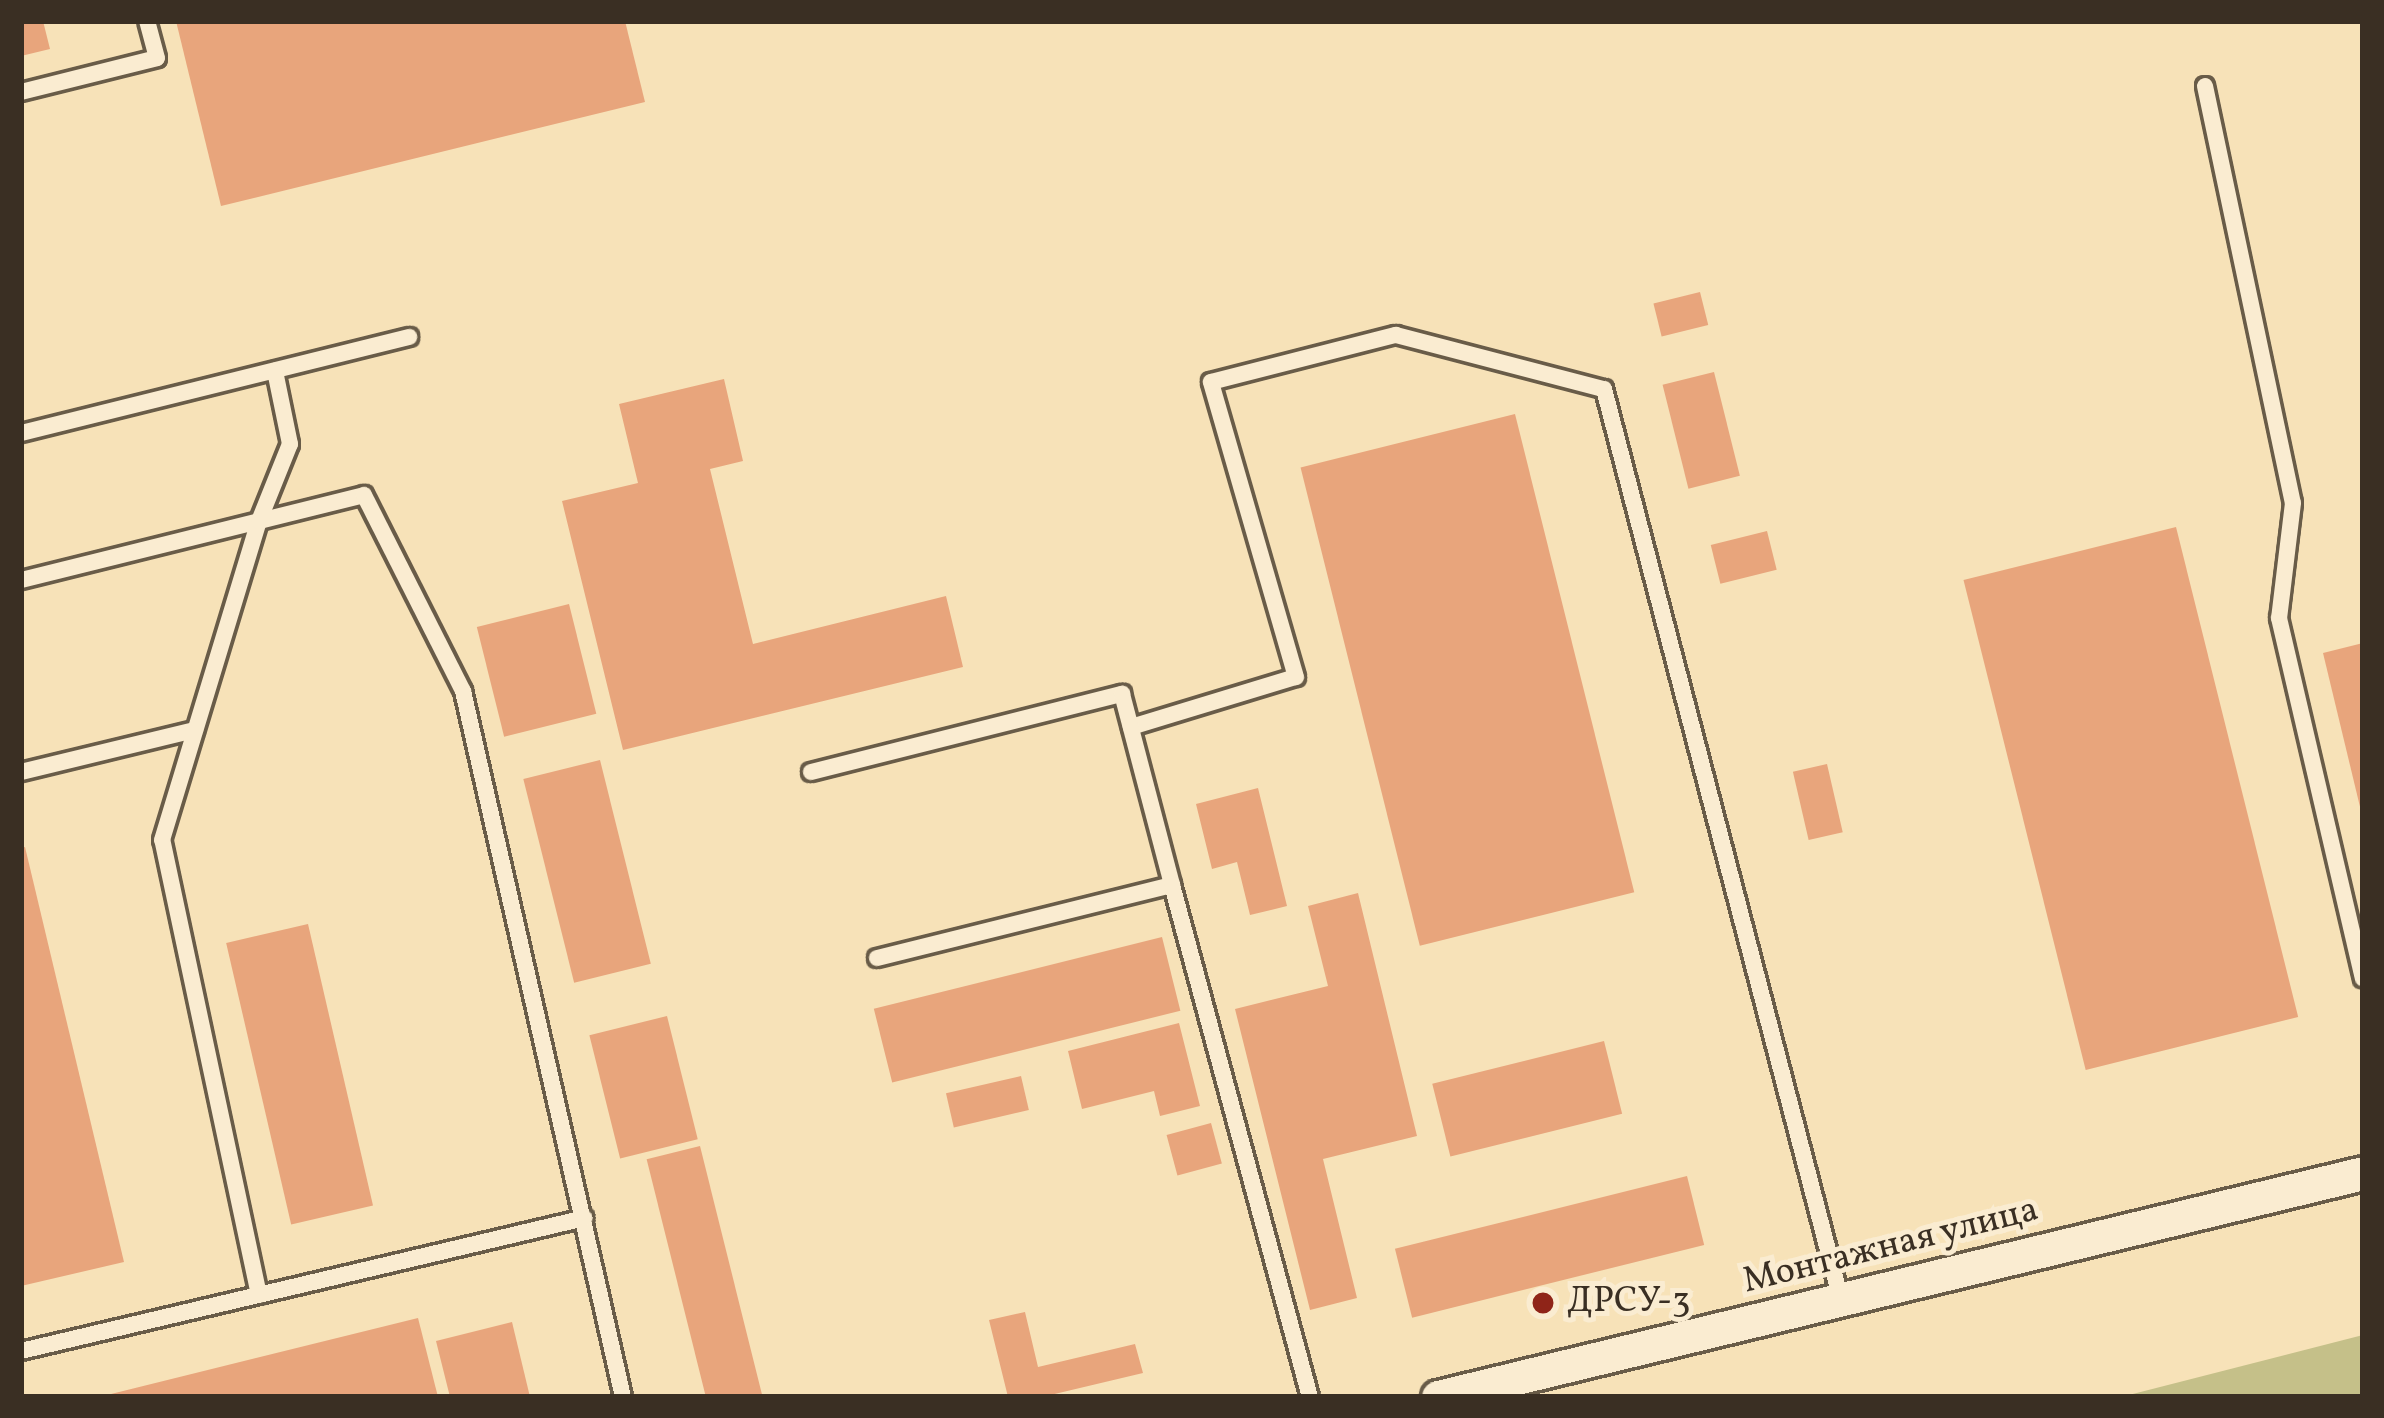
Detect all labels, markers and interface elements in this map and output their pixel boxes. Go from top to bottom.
street label: Монтажная улица [1738,1189,2044,1305]
place label: ДРСУ-3 [1567,1281,1690,1325]
marker: ДРСУ-3 [1530,1290,1556,1316]

